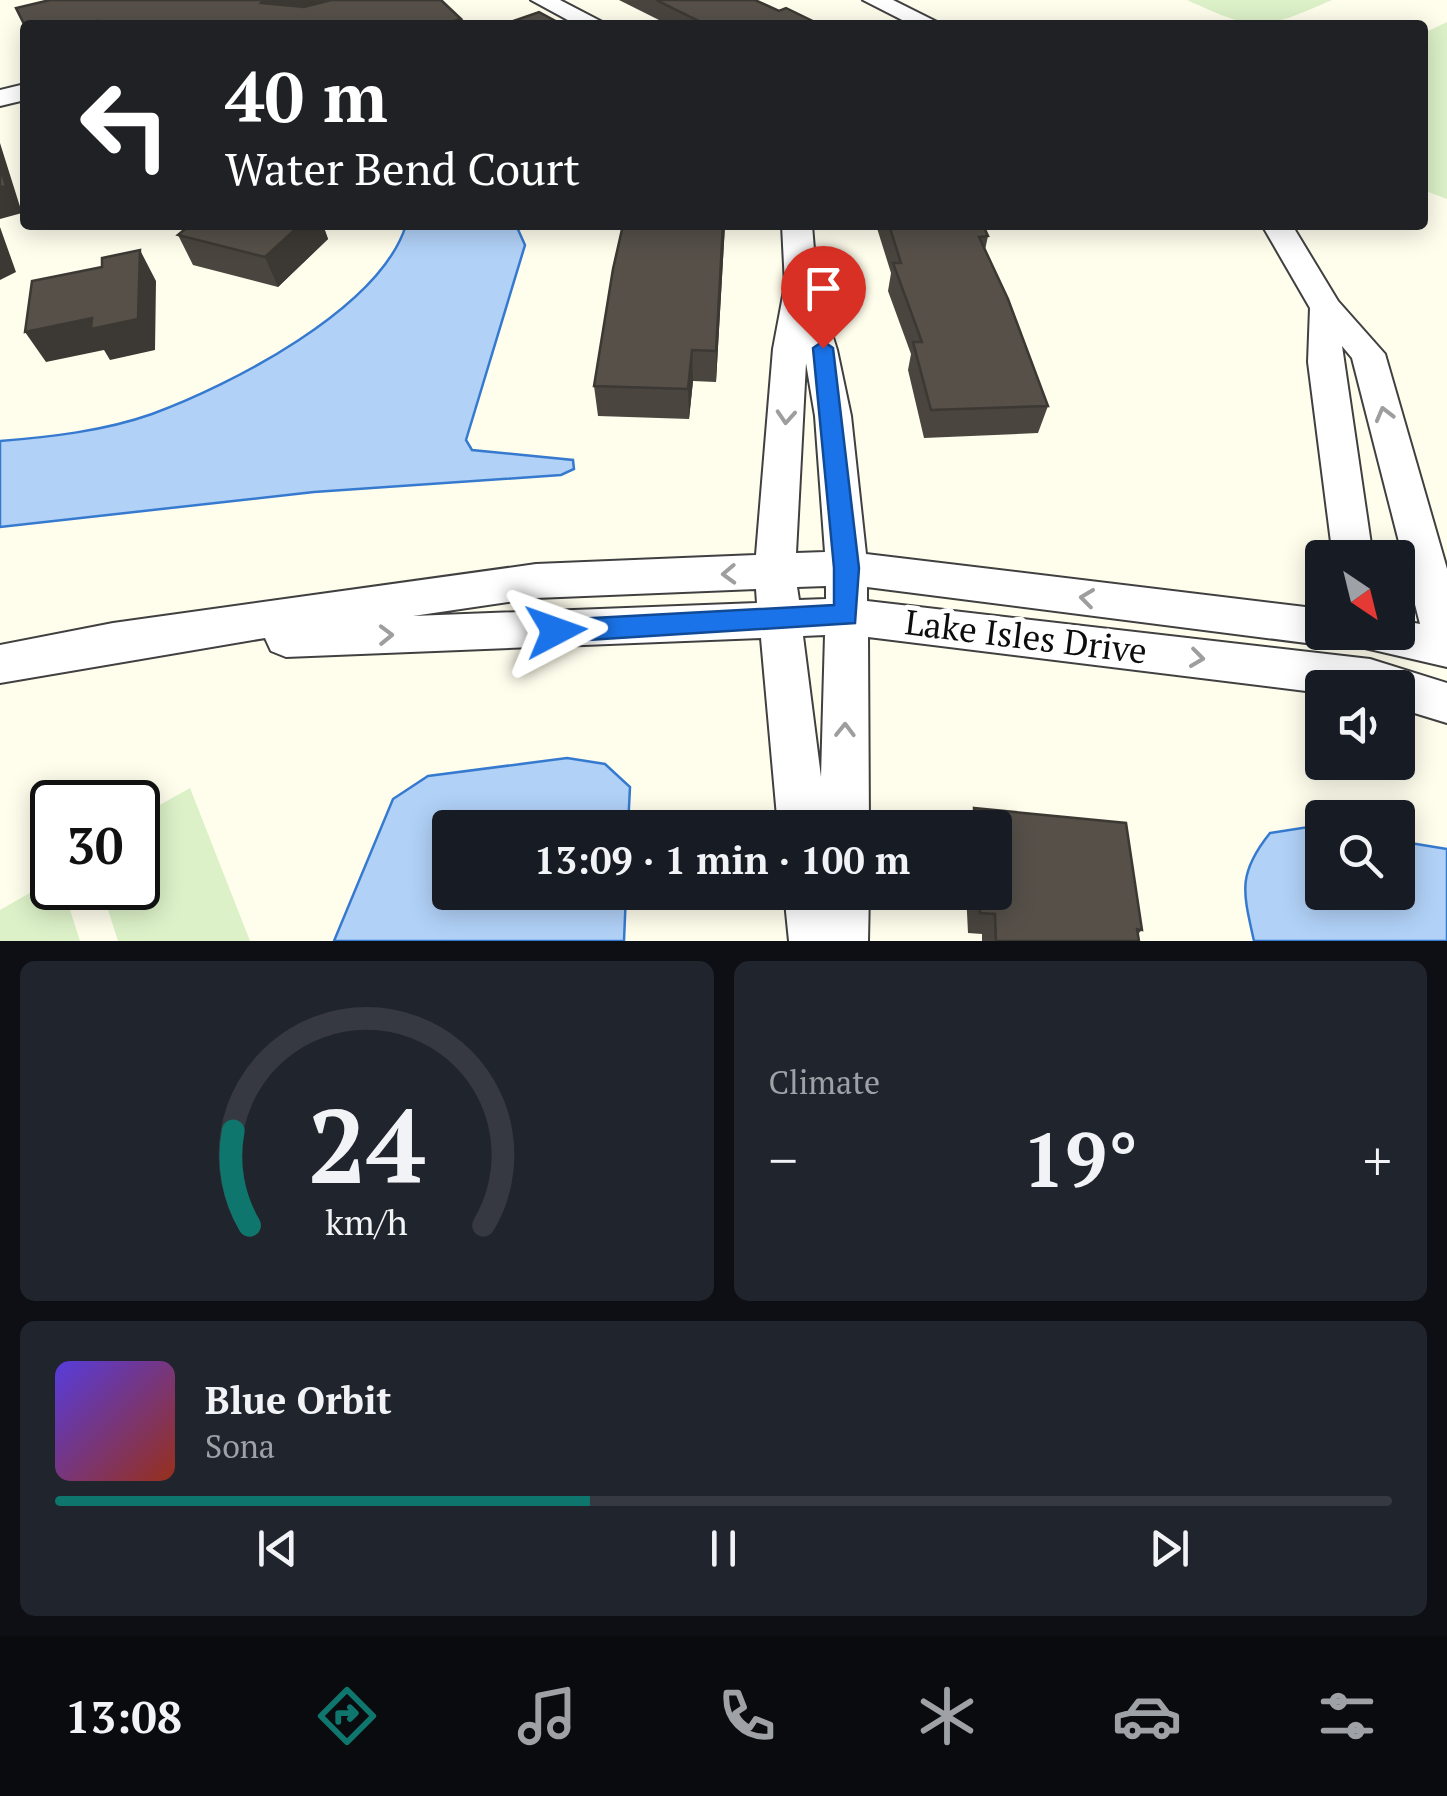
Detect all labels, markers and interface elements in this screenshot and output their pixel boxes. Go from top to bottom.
text: 40 m [225,49,388,142]
icon: left [60,60,190,190]
text: Water Bend Court [225,138,580,198]
pin [781,246,866,349]
icon: arrive [796,261,851,316]
one-way arrow [1375,406,1396,424]
one-way arrow [776,409,797,425]
north arrow [1305,540,1415,650]
map controls [1305,540,1415,910]
one-way arrow [720,564,736,585]
position arrow [504,579,608,683]
one-way arrow [1078,588,1094,609]
street label: Lake Isles Drive [903,598,1150,674]
one-way arrow [378,625,394,646]
one-way arrow [1189,647,1206,668]
button: sound [1305,670,1415,780]
one-way arrow [834,722,856,738]
speed limit sign: 30 [30,780,160,910]
button: search [1305,800,1415,910]
text: 13:09 · 1 min · 100 m [534,835,910,885]
text: Climate [769,1061,880,1103]
text: 24 [308,1075,426,1213]
text: 19° [1022,1109,1138,1208]
text: − [769,1123,798,1196]
text: + [1363,1123,1392,1196]
text: km/h [325,1198,408,1245]
text: Blue Orbit [205,1375,392,1425]
text: Sona [205,1425,275,1467]
icon: previous [250,1521,305,1576]
icon: pause [696,1521,751,1576]
icon: next [1142,1521,1197,1576]
icon: directions [312,1681,382,1751]
icon: music [512,1681,582,1751]
icon: phone [712,1681,782,1751]
icon: climate [912,1681,982,1751]
icon: car [1112,1681,1182,1751]
icon: filters [1312,1681,1382,1751]
text: 13:08 [65,1686,182,1746]

